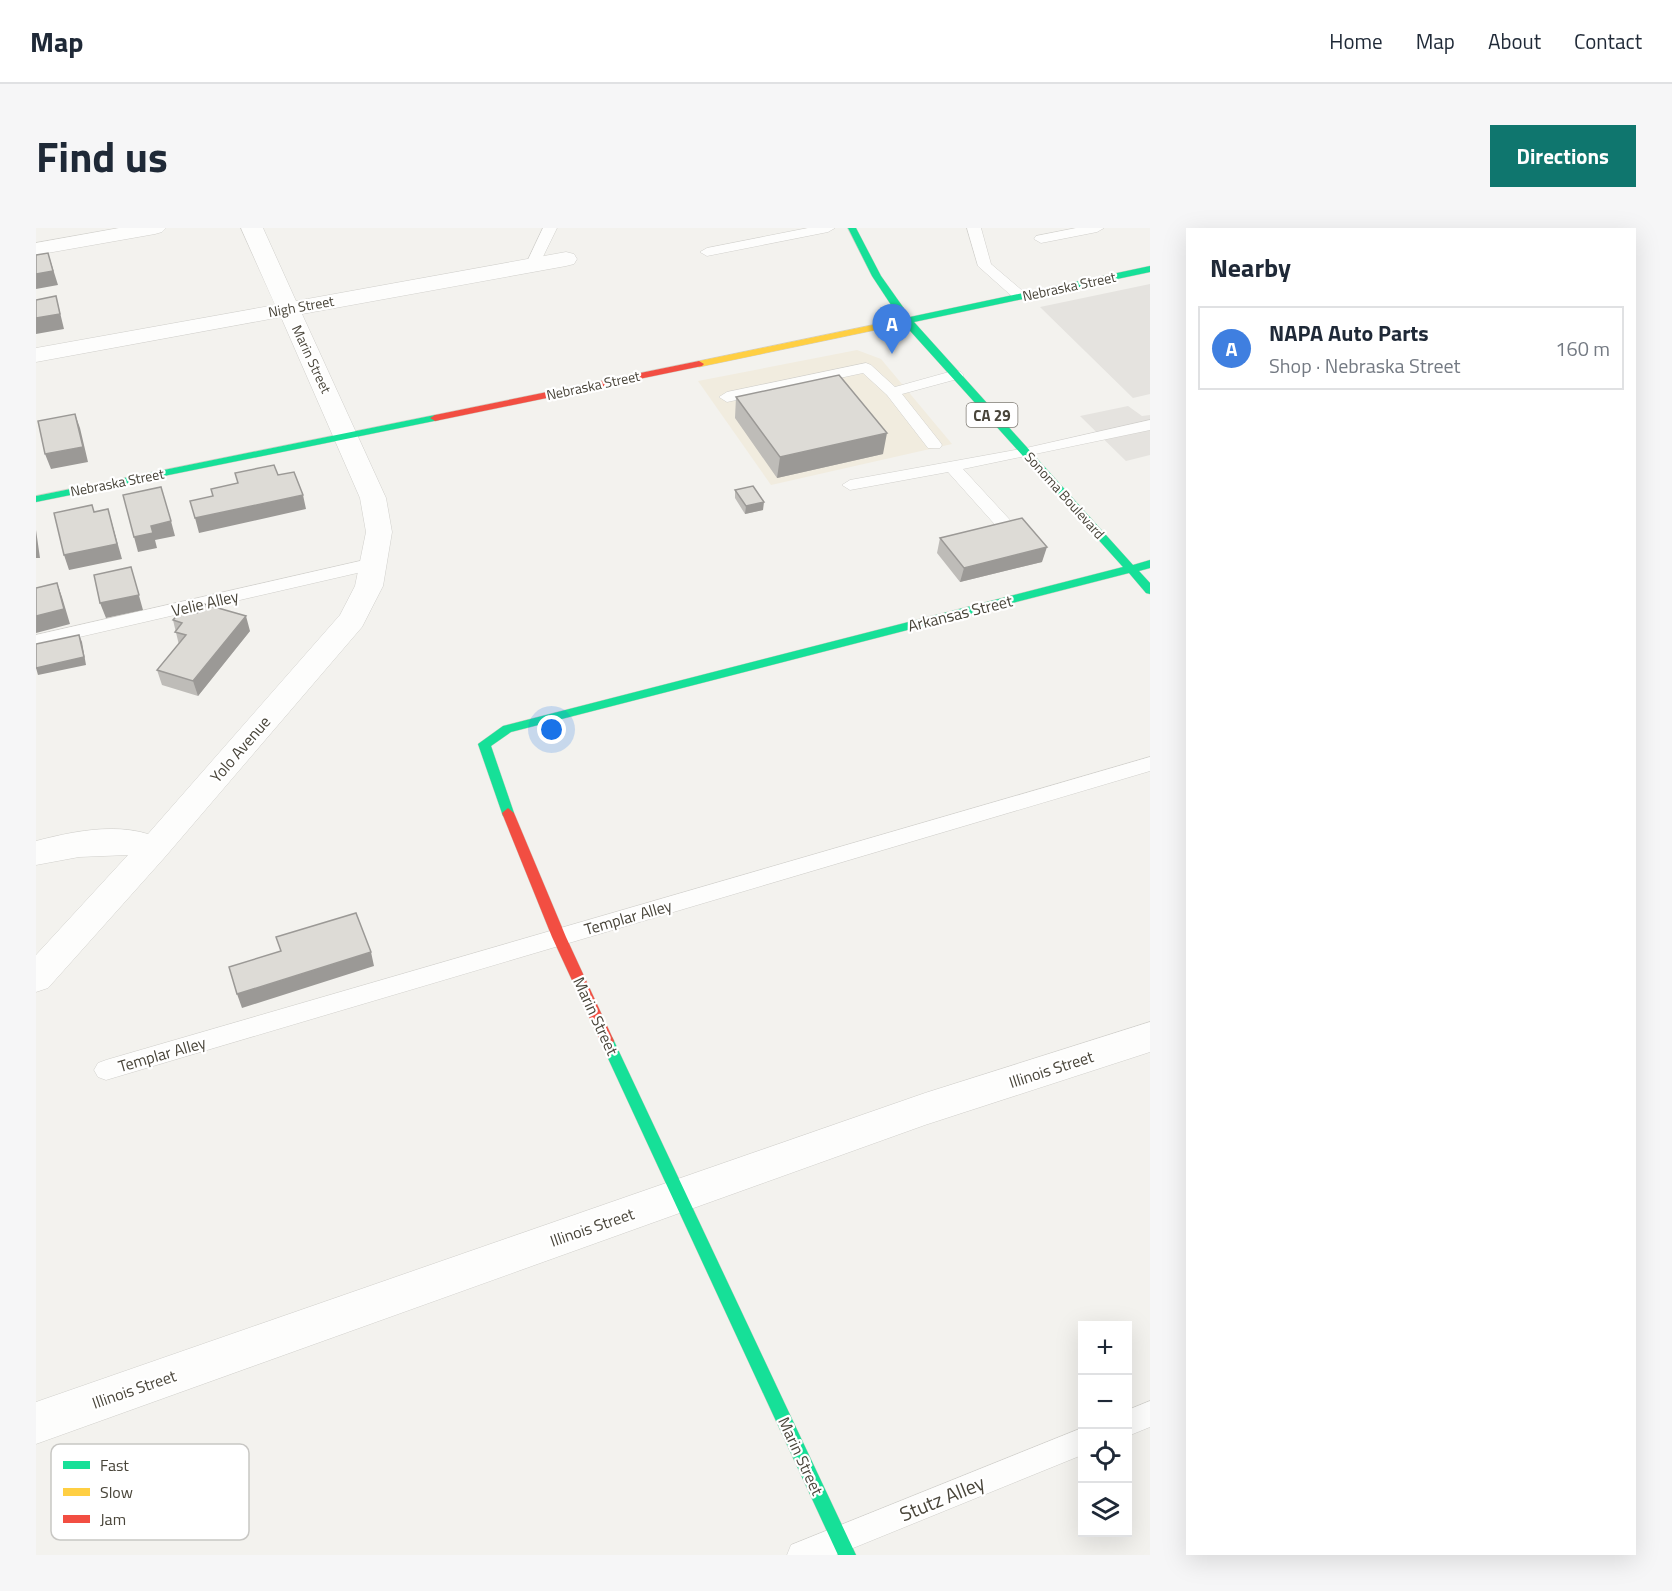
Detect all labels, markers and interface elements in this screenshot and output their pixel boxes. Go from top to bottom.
text: Map [30,20,84,63]
text: Home [1329,25,1383,57]
text: Map [1416,25,1455,57]
text: About [1488,25,1541,57]
text: Contact [1574,25,1642,57]
text: Find us [36,124,168,188]
button: Directions [1490,125,1636,187]
text: Nearby [1210,248,1291,287]
street label: Nebraska Street [1020,266,1118,306]
street label: Nigh Street [266,290,336,322]
pin: A [872,304,912,354]
text: NAPA Auto Parts [1269,316,1429,350]
street label: Marin Street [287,321,337,397]
text: A [1225,333,1238,364]
text: 160 m [1555,333,1610,364]
text: Shop · Nebraska Street [1269,350,1461,381]
street label: Nebraska Street [544,365,642,405]
road number: CA 29 [966,403,1018,427]
street label: Sonoma Boulevard [1020,447,1110,543]
street label: Nebraska Street [68,463,166,501]
street label: Velie Alley [169,584,241,622]
street label: Arkansas Street [905,588,1015,638]
street label: Yolo Avenue [204,710,276,788]
your location [537,715,566,744]
street label: Templar Alley [581,893,675,941]
street label: Marin Street [567,973,625,1059]
street label: Templar Alley [115,1030,209,1078]
street label: Illinois Street [1006,1044,1097,1094]
street label: Illinois Street [547,1201,638,1253]
map controls [1078,1321,1132,1537]
button: + [1078,1321,1132,1375]
street label: Illinois Street [89,1363,180,1415]
button: − [1078,1375,1132,1429]
street label: Marin Street [772,1413,830,1499]
button: locate [1078,1429,1132,1483]
legend [51,1444,249,1540]
text: Fast [100,1453,129,1477]
street label: Stutz Alley [895,1467,990,1529]
text: Slow [100,1480,133,1504]
button: layers [1078,1483,1132,1537]
text: Jam [100,1507,126,1531]

